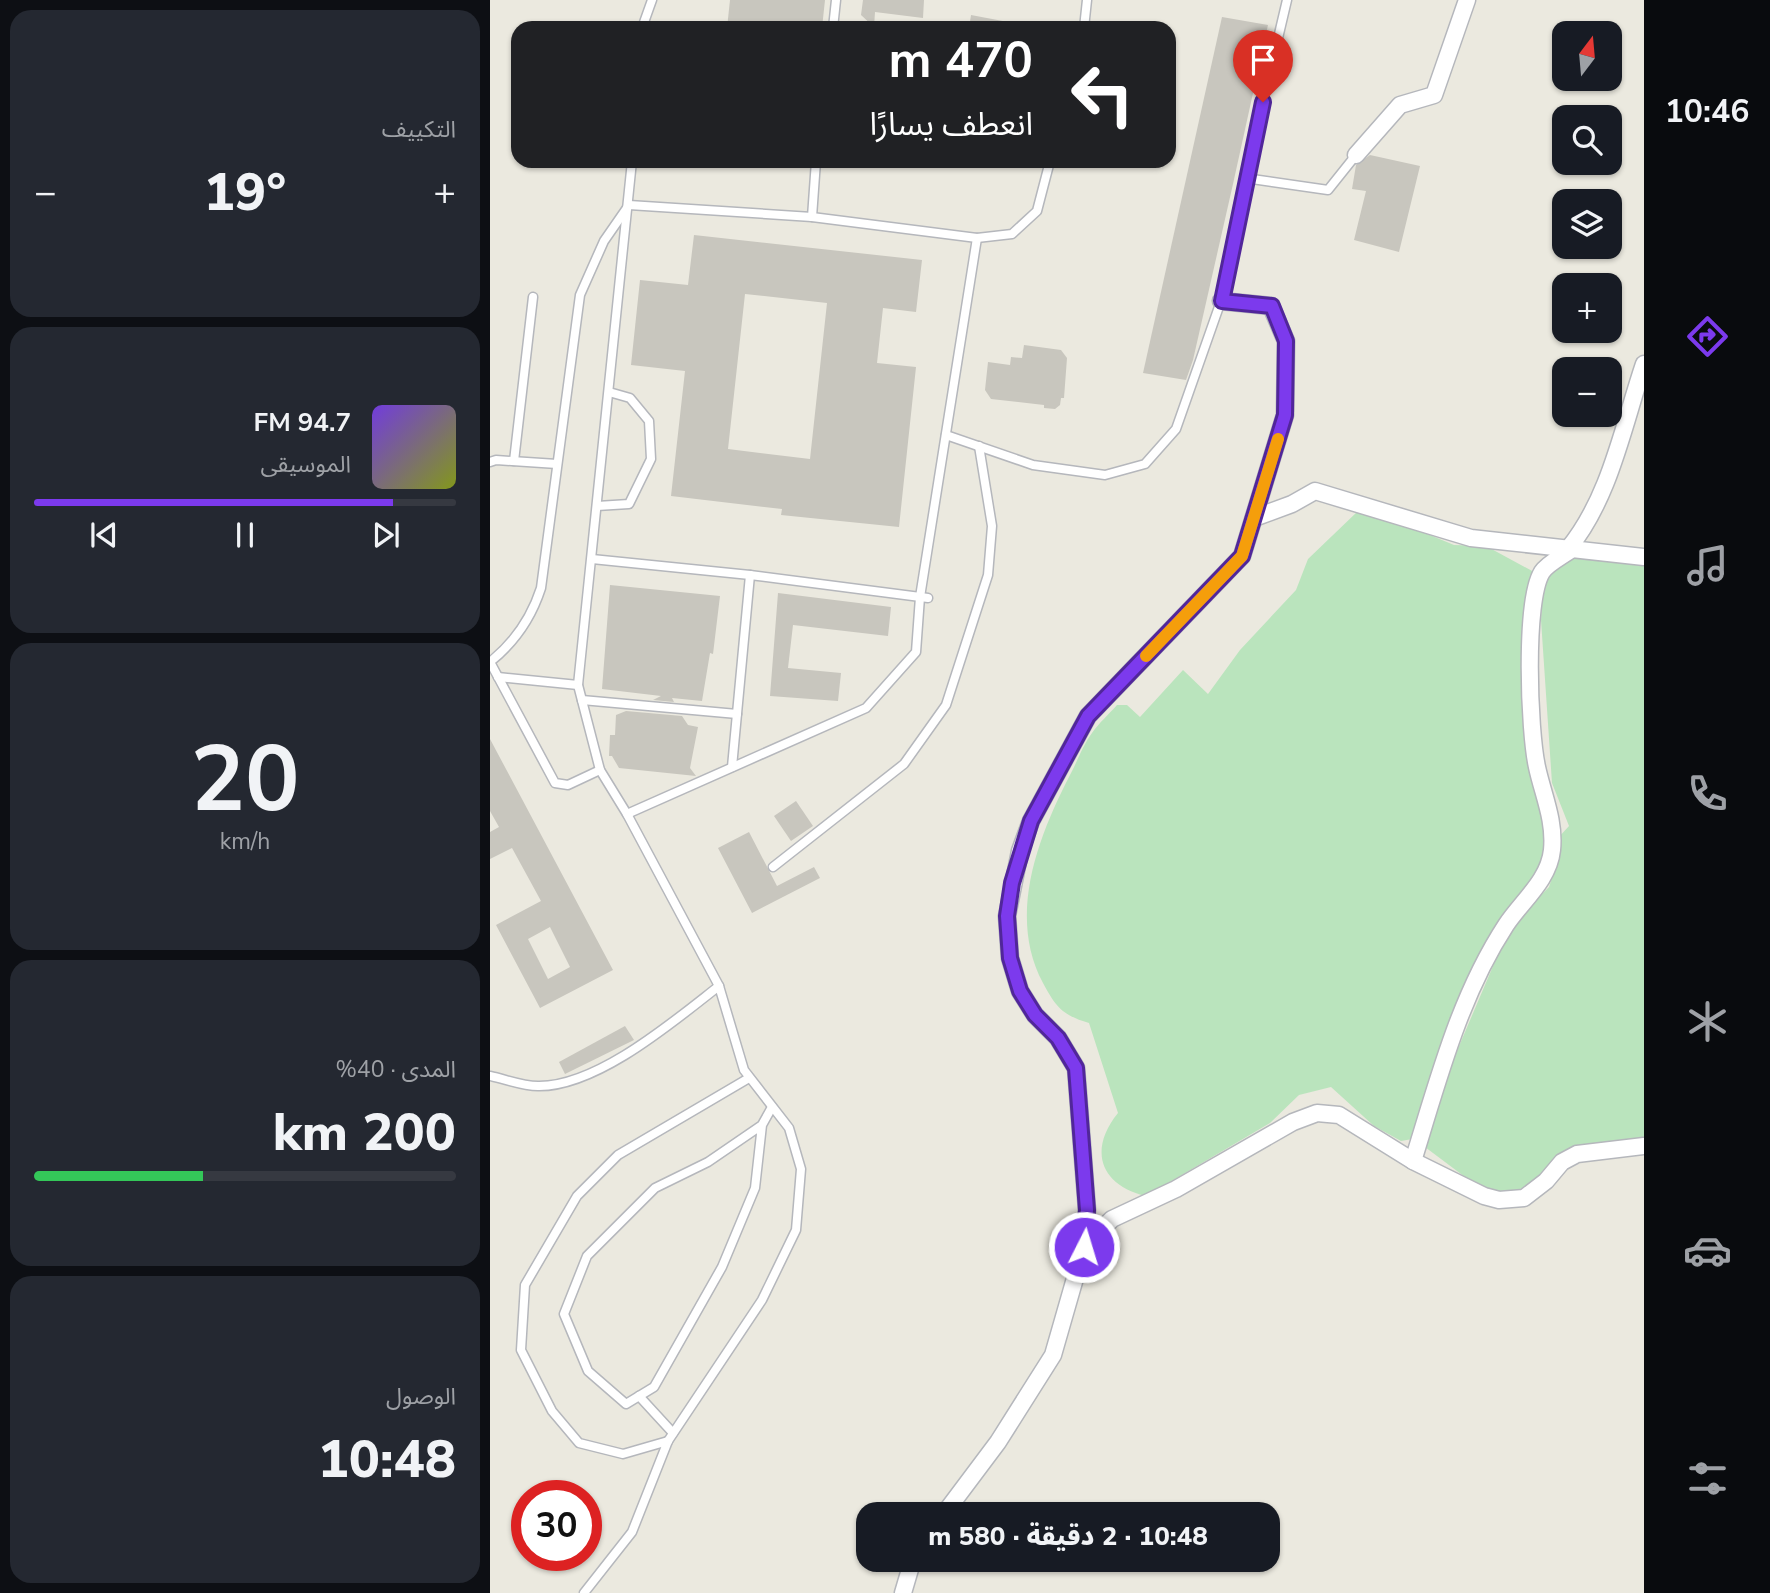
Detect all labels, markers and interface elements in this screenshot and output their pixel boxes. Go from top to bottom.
north arrow [1552,21,1622,91]
map controls [1552,21,1622,427]
text: 470 m [889,27,1033,94]
pin [1233,30,1293,102]
icon: arrive [1244,41,1282,79]
icon: left [1057,49,1148,140]
text: 10:46 [1665,90,1749,133]
text: انعطف يسارًا [869,103,1033,146]
button: search [1552,105,1622,175]
text: التكييف [382,114,456,145]
text: 19° [204,157,286,228]
text: − [34,167,57,218]
text: + [433,167,456,218]
button: layers [1552,189,1622,259]
button: + [1552,273,1622,343]
icon: directions [1683,312,1732,361]
button: − [1552,357,1622,427]
text: 94.7 FM [254,405,351,440]
text: الموسيقى [260,449,351,480]
icon: previous [85,516,123,554]
icon: pause [226,516,264,554]
icon: next [367,516,405,554]
icon: music [1683,541,1732,590]
text: 20 [190,718,300,842]
icon: phone [1683,769,1732,818]
text: km/h [220,826,270,857]
icon: climate [1683,997,1732,1046]
text: المدى · 40% [335,1054,456,1085]
text: 200 km [273,1097,456,1168]
position arrow [1047,1210,1121,1284]
icon: car [1683,1226,1732,1275]
text: الوصول [386,1381,456,1412]
text: 10:48 [318,1424,456,1495]
icon: filters [1683,1454,1732,1503]
speed limit sign: 30 [511,1480,602,1571]
text: 10:48 · 2 دقيقة · 580 m [928,1519,1208,1554]

